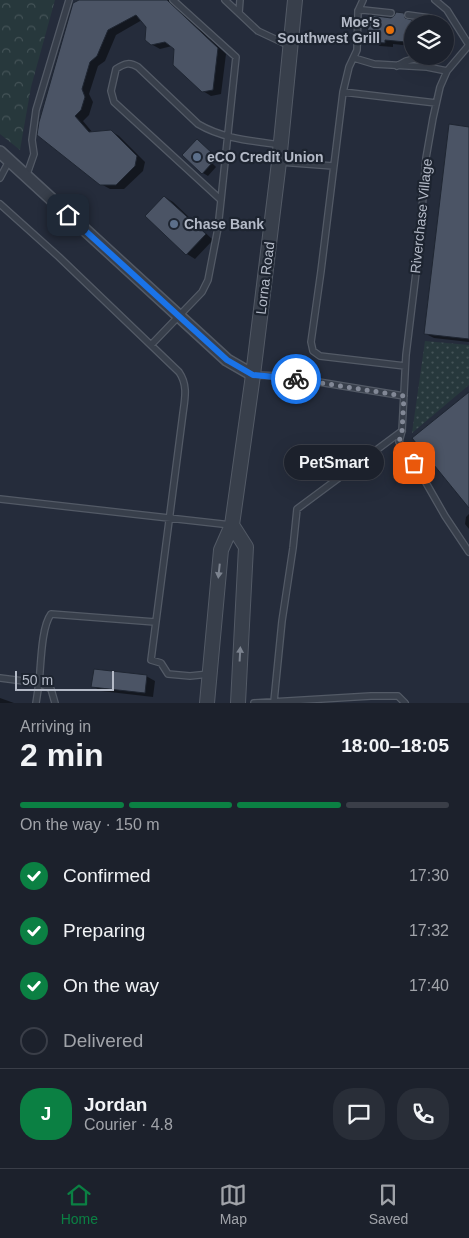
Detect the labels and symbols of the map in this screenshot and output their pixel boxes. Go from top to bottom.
place label: Moe's Southwest Grill [277,14,380,46]
marker: Moe's Southwest Grill [384,24,396,36]
place label: eCO Credit Union [207,149,324,165]
marker: eCO Credit Union [191,151,203,163]
street label: Riverchase Village [407,157,435,274]
pin [47,194,89,236]
place label: Chase Bank [184,216,264,232]
marker: Chase Bank [168,218,180,230]
street label: Lorna Road [253,241,277,315]
courier [271,354,321,404]
pin [393,442,435,484]
callout: PetSmart [284,446,384,480]
one-way arrow [215,564,223,580]
one-way arrow [237,646,245,662]
scale bar [15,668,114,691]

